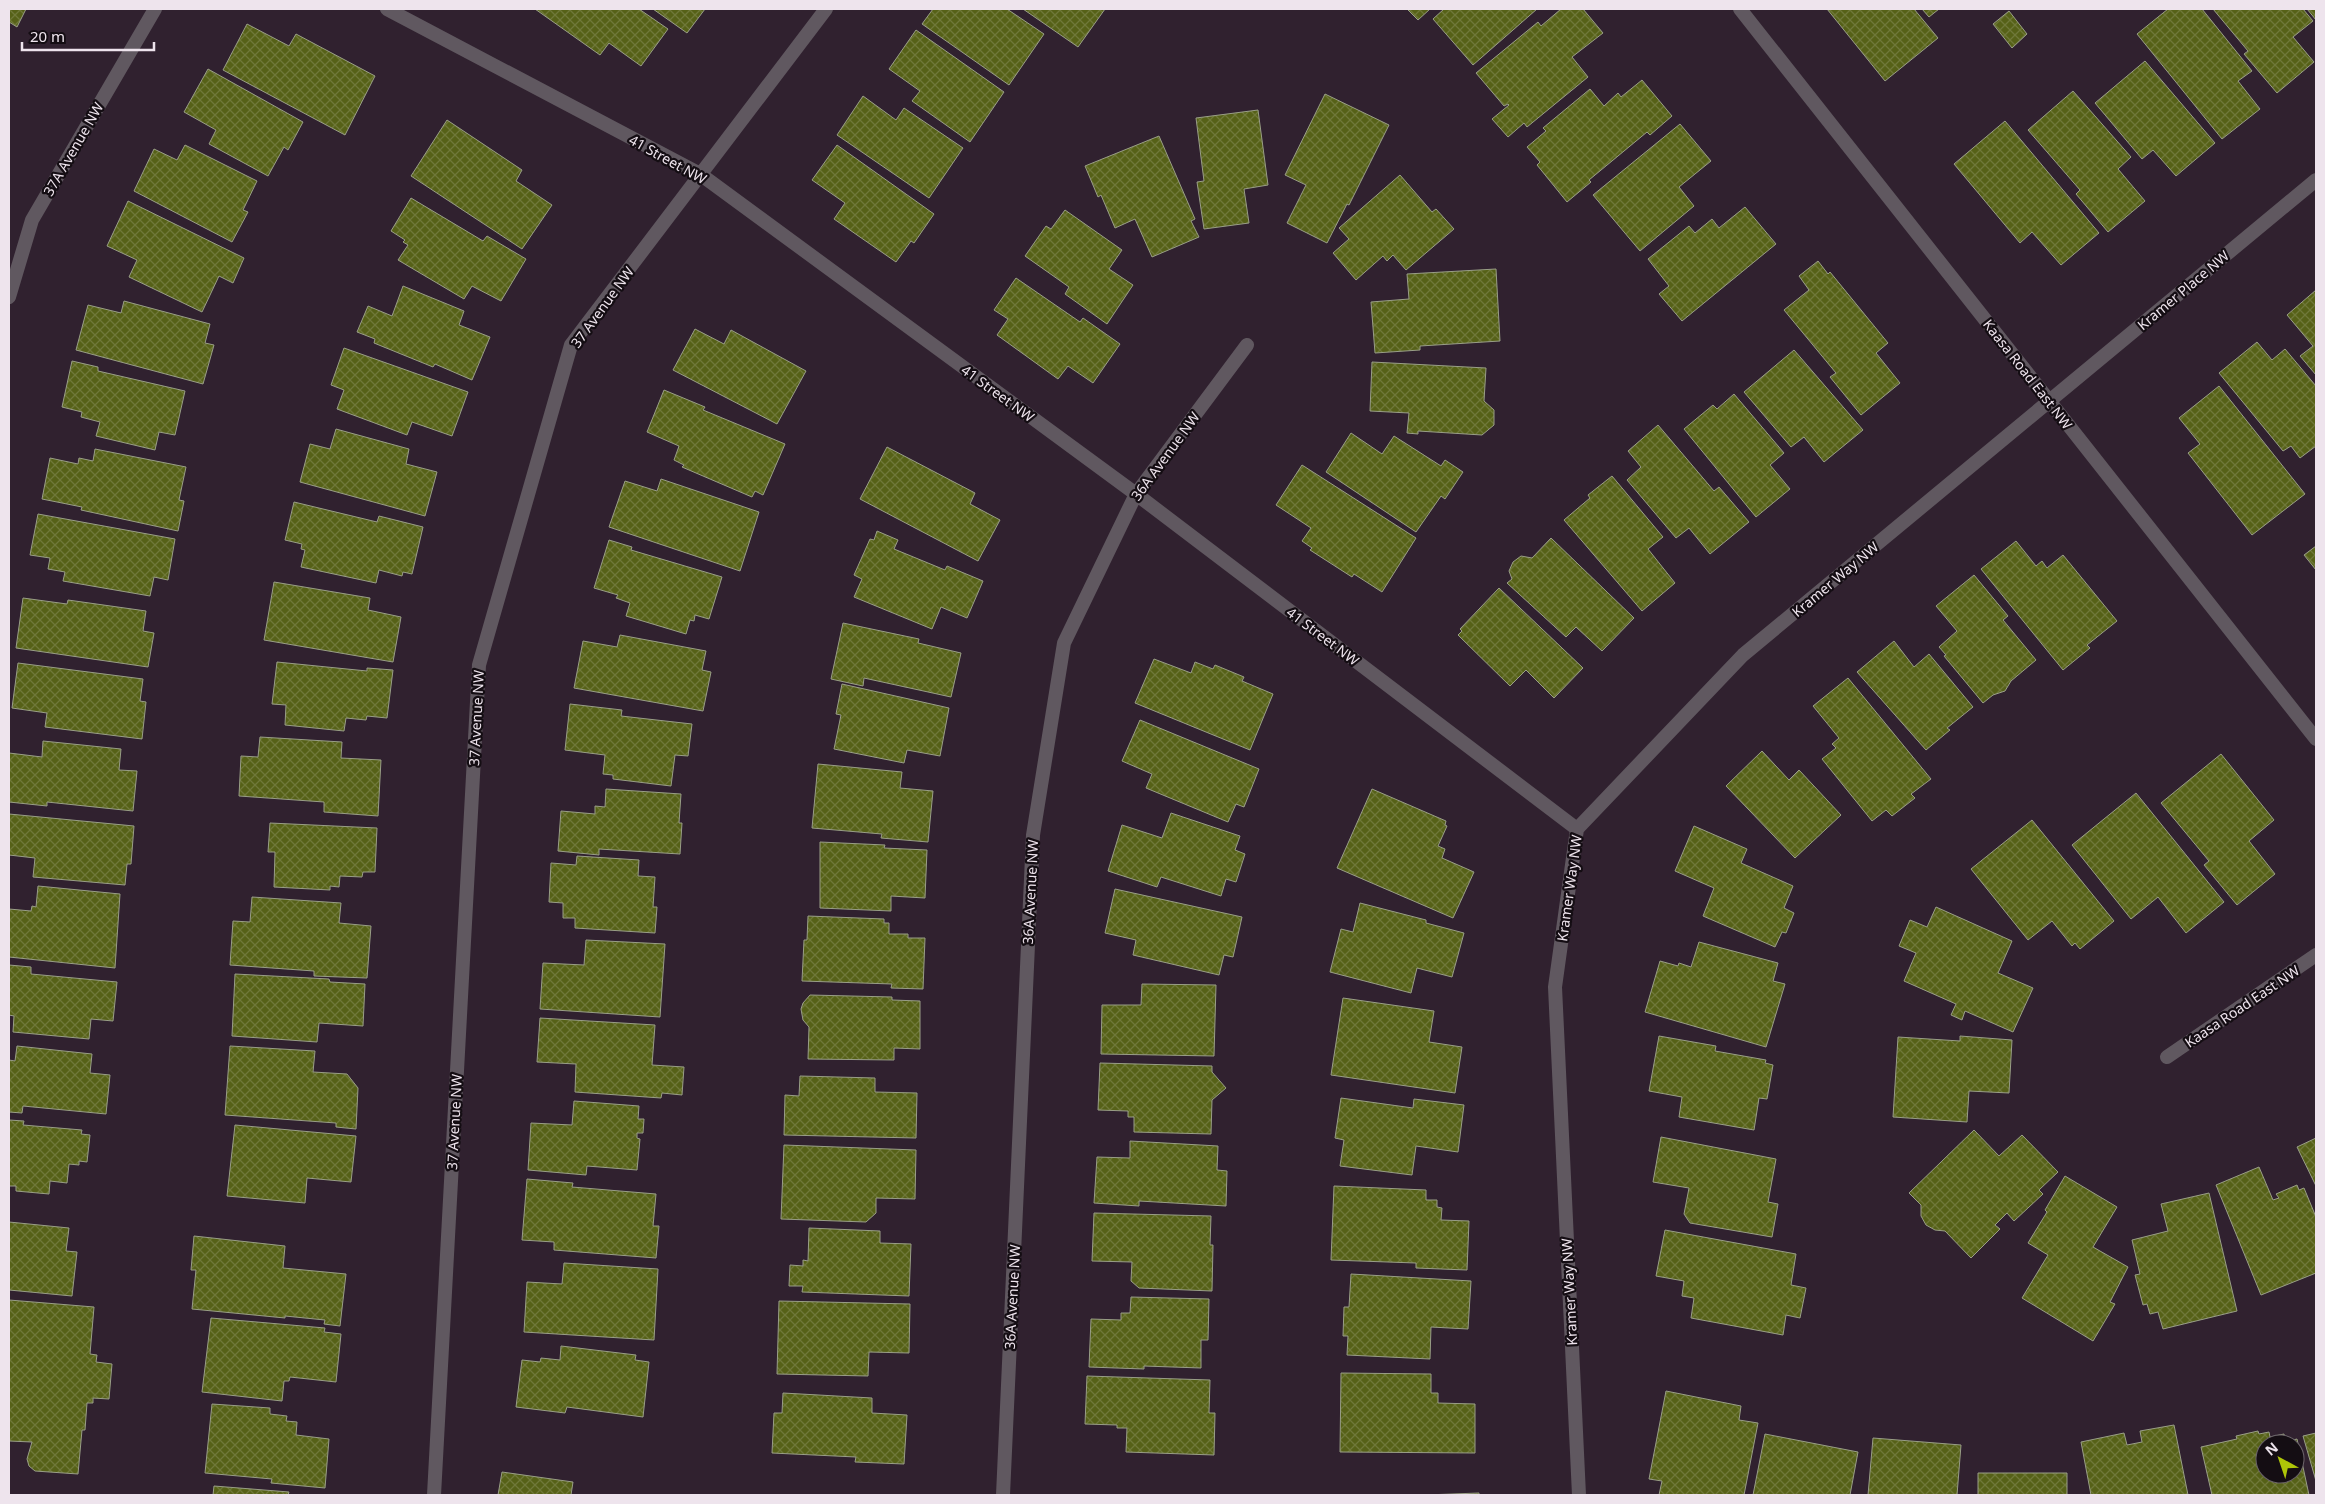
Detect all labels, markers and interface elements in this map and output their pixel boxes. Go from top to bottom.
scale bar [22,20,155,52]
text: 20 m [30,26,65,46]
street label: 37A Avenue NW [39,99,107,199]
street label: 41 Street NW [626,130,710,188]
street label: Kramer Place NW [2133,246,2233,334]
street label: 37 Avenue NW [566,263,638,351]
street label: Kaasa Road East NW [1979,315,2077,433]
street label: 41 Street NW [958,360,1038,426]
street label: 36A Avenue NW [1126,408,1204,504]
street label: Kramer Way NW [1788,537,1882,621]
street label: 41 Street NW [1283,603,1363,669]
street label: 37 Avenue NW [464,670,488,766]
street label: Kramer Way NW [1552,833,1586,943]
street label: 36A Avenue NW [1018,839,1042,945]
street label: Kaasa Road East NW [2181,961,2303,1051]
street label: 37 Avenue NW [442,1074,466,1170]
street label: Kramer Way NW [1557,1238,1581,1346]
street label: 36A Avenue NW [1000,1244,1024,1350]
north arrow [2255,1434,2305,1484]
text: N [2261,1438,2282,1460]

